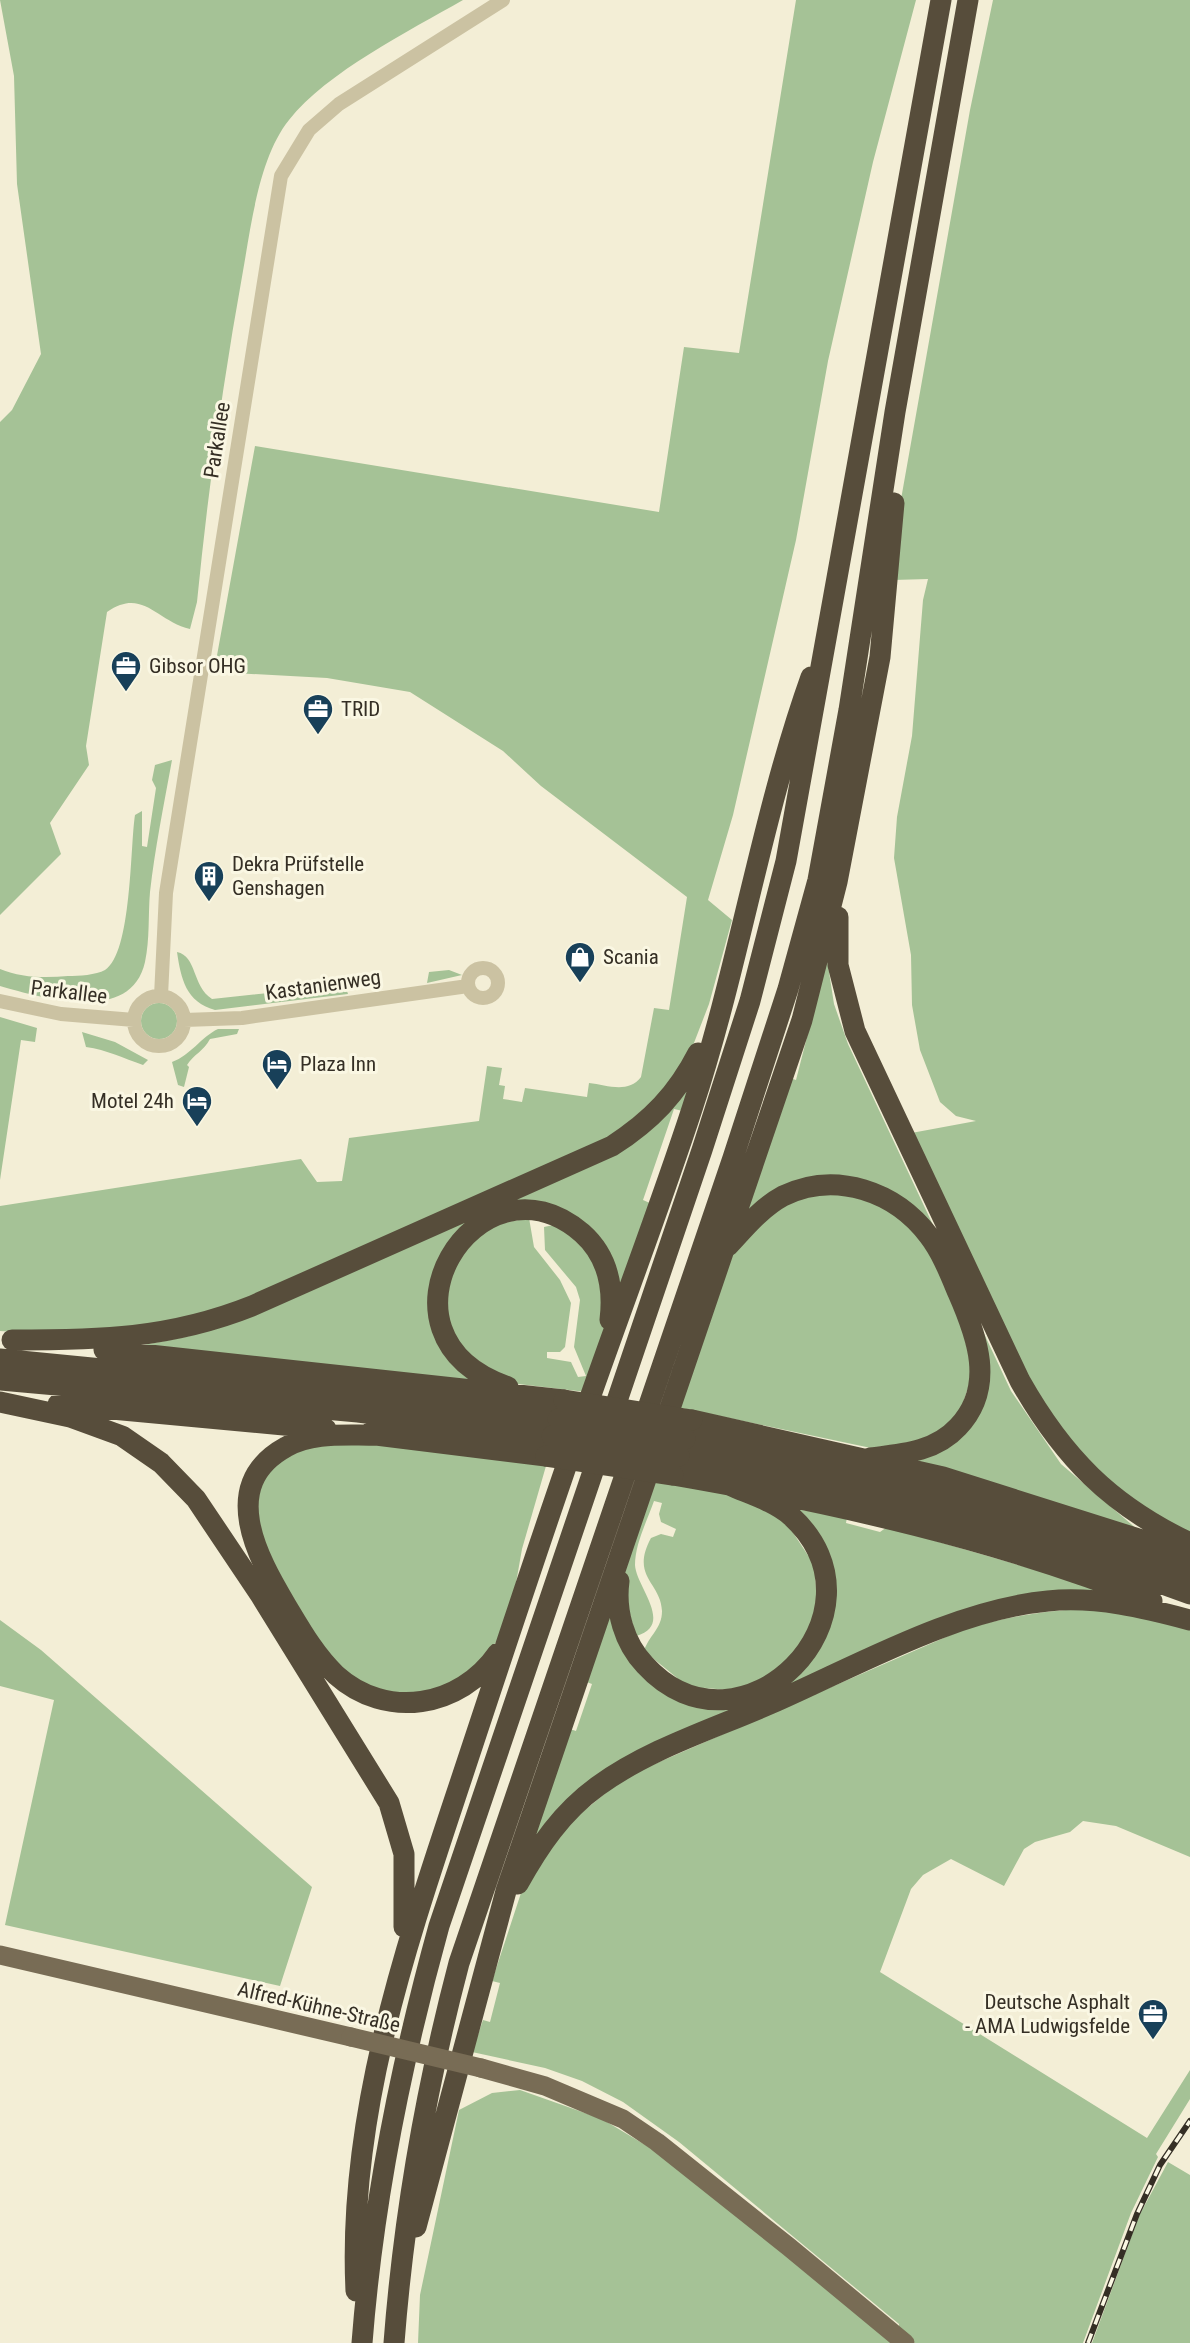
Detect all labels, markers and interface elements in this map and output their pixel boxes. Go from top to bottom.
street label: Parkallee [199,400,235,480]
office icon: Gibsor OHG [109,649,143,693]
place label: Gibsor OHG [149,654,246,678]
office icon: TRID [301,692,335,736]
place label: TRID [341,697,380,721]
place label: Dekra Prüfstelle Genshagen [232,852,364,900]
building icon: Dekra Prüfstelle Genshagen [192,859,226,903]
shop icon: Scania [563,940,597,984]
place label: Scania [603,945,659,969]
street label: Kastanienweg [264,965,382,1005]
street label: Parkallee [29,975,109,1009]
hotel icon: Plaza Inn [260,1047,294,1091]
place label: Plaza Inn [300,1052,376,1076]
hotel icon: Motel 24h [180,1084,214,1128]
place label: Motel 24h [91,1089,174,1113]
street label: Alfred-Kühne-Straße [235,1977,403,2037]
place label: Deutsche Asphalt - AMA Ludwigsfelde [965,1990,1130,2038]
office icon: Deutsche Asphalt - AMA Ludwigsfelde [1136,1997,1170,2041]

